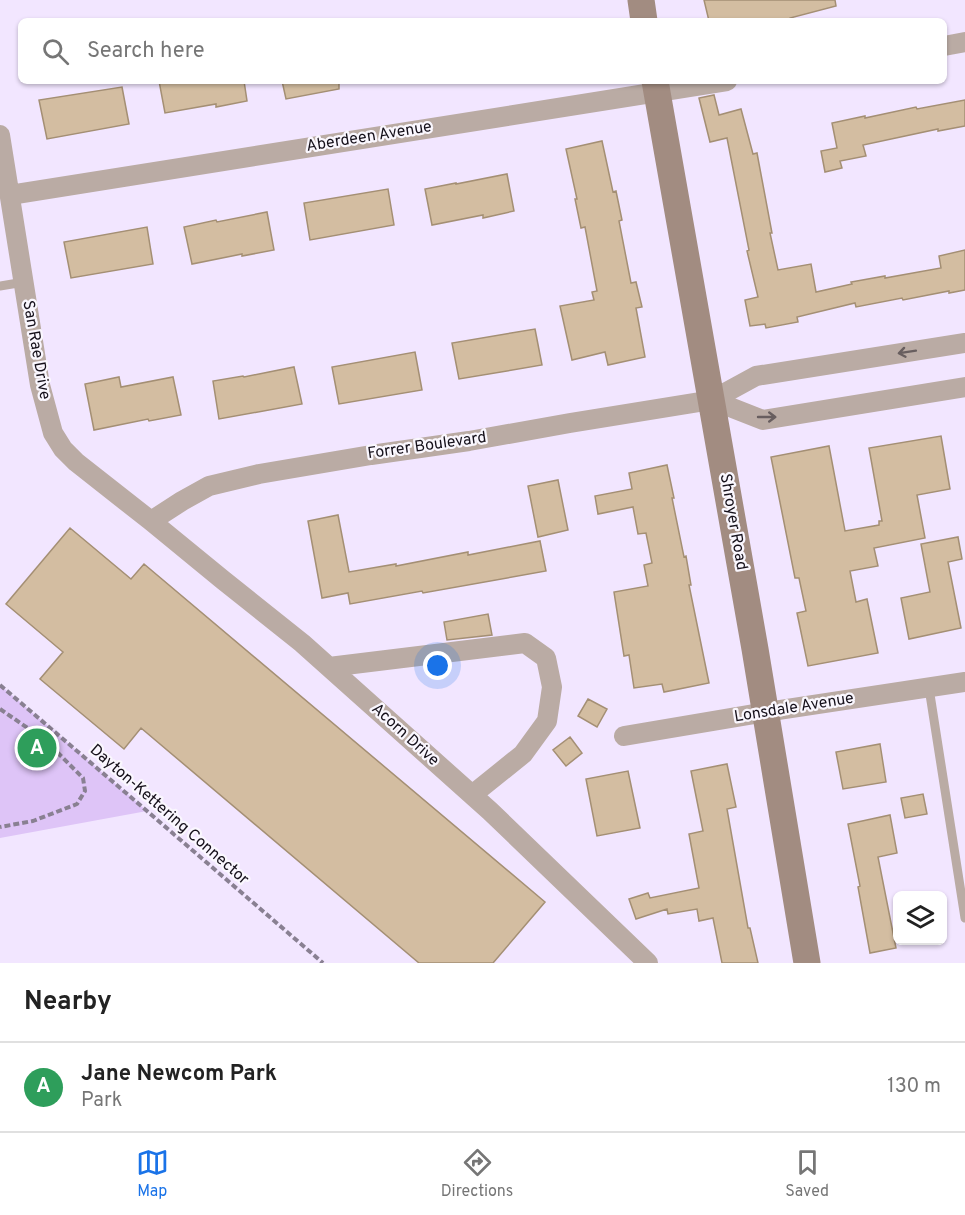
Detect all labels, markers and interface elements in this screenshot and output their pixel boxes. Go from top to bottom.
search box [18,18,947,84]
icon: search [39,35,72,68]
text: Search here [87,38,205,65]
street label: Aberdeen Avenue [305,117,433,157]
street label: San Rae Drive [17,299,55,401]
one-way arrow [898,347,918,358]
one-way arrow [757,411,776,423]
street label: Forrer Boulevard [366,428,488,464]
street label: Shroyer Road [715,472,751,572]
your location [423,651,452,680]
street label: Lonsdale Avenue [733,689,855,727]
street label: Acorn Drive [367,699,443,771]
pin: A [18,726,57,771]
street label: Dayton-Kettering Connector [85,740,253,890]
map controls [893,891,947,945]
button: layers [893,891,947,945]
text: Nearby [24,986,112,1019]
text: Jane Newcom Park [81,1061,277,1088]
text: A [36,1074,51,1100]
text: 130 m [887,1074,941,1100]
text: Park [81,1088,122,1114]
tab: Map [136,1146,169,1202]
tab: Directions [441,1146,513,1202]
tab: Saved [785,1146,829,1202]

